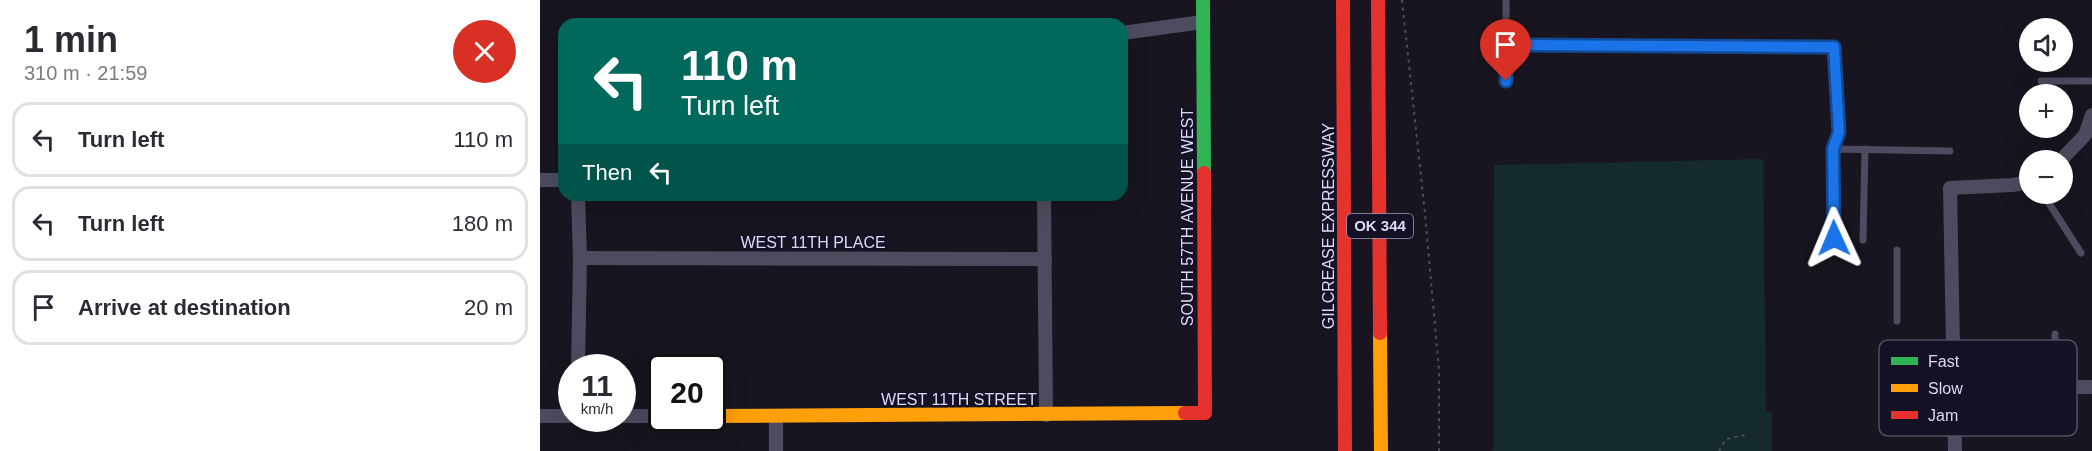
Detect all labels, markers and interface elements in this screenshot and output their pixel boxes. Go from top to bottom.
map controls [2019,18,2073,204]
button: sound [2019,18,2073,72]
text: 1 min [24,19,118,60]
pin [1480,19,1531,81]
button: close [453,20,516,83]
icon: arrive [1489,28,1522,61]
icon: left [582,42,660,120]
text: 110 m [681,42,798,89]
text: 310 m · 21:59 [24,62,147,84]
button: + [2019,84,2073,138]
text: Turn left [681,91,779,121]
street label: SOUTH 57TH AVENUE WEST [1179,108,1196,326]
icon: left [27,123,60,156]
street label: GILCREASE EXPRESSWAY [1320,123,1337,329]
text: Turn left [78,127,164,152]
text: 110 m [453,127,513,152]
button: − [2019,150,2073,204]
icon: left [644,156,677,189]
text: Then [582,160,632,185]
position arrow [1802,206,1866,270]
icon: left [27,207,60,240]
text: Turn left [78,211,164,236]
text: 180 m [452,211,513,236]
road number: OK 344 [1347,214,1413,238]
street label: WEST 11TH PLACE [740,234,886,251]
icon: arrive [27,291,60,324]
text: Arrive at destination [78,295,291,320]
text: 20 m [464,295,513,320]
legend [1879,340,2077,436]
text: Fast [1928,353,1960,370]
speed limit sign: 20 [648,354,726,432]
text: 11 [581,369,613,402]
text: Slow [1928,380,1963,397]
street label: WEST 11TH STREET [881,391,1037,408]
text: km/h [581,400,613,417]
text: Jam [1928,407,1958,424]

